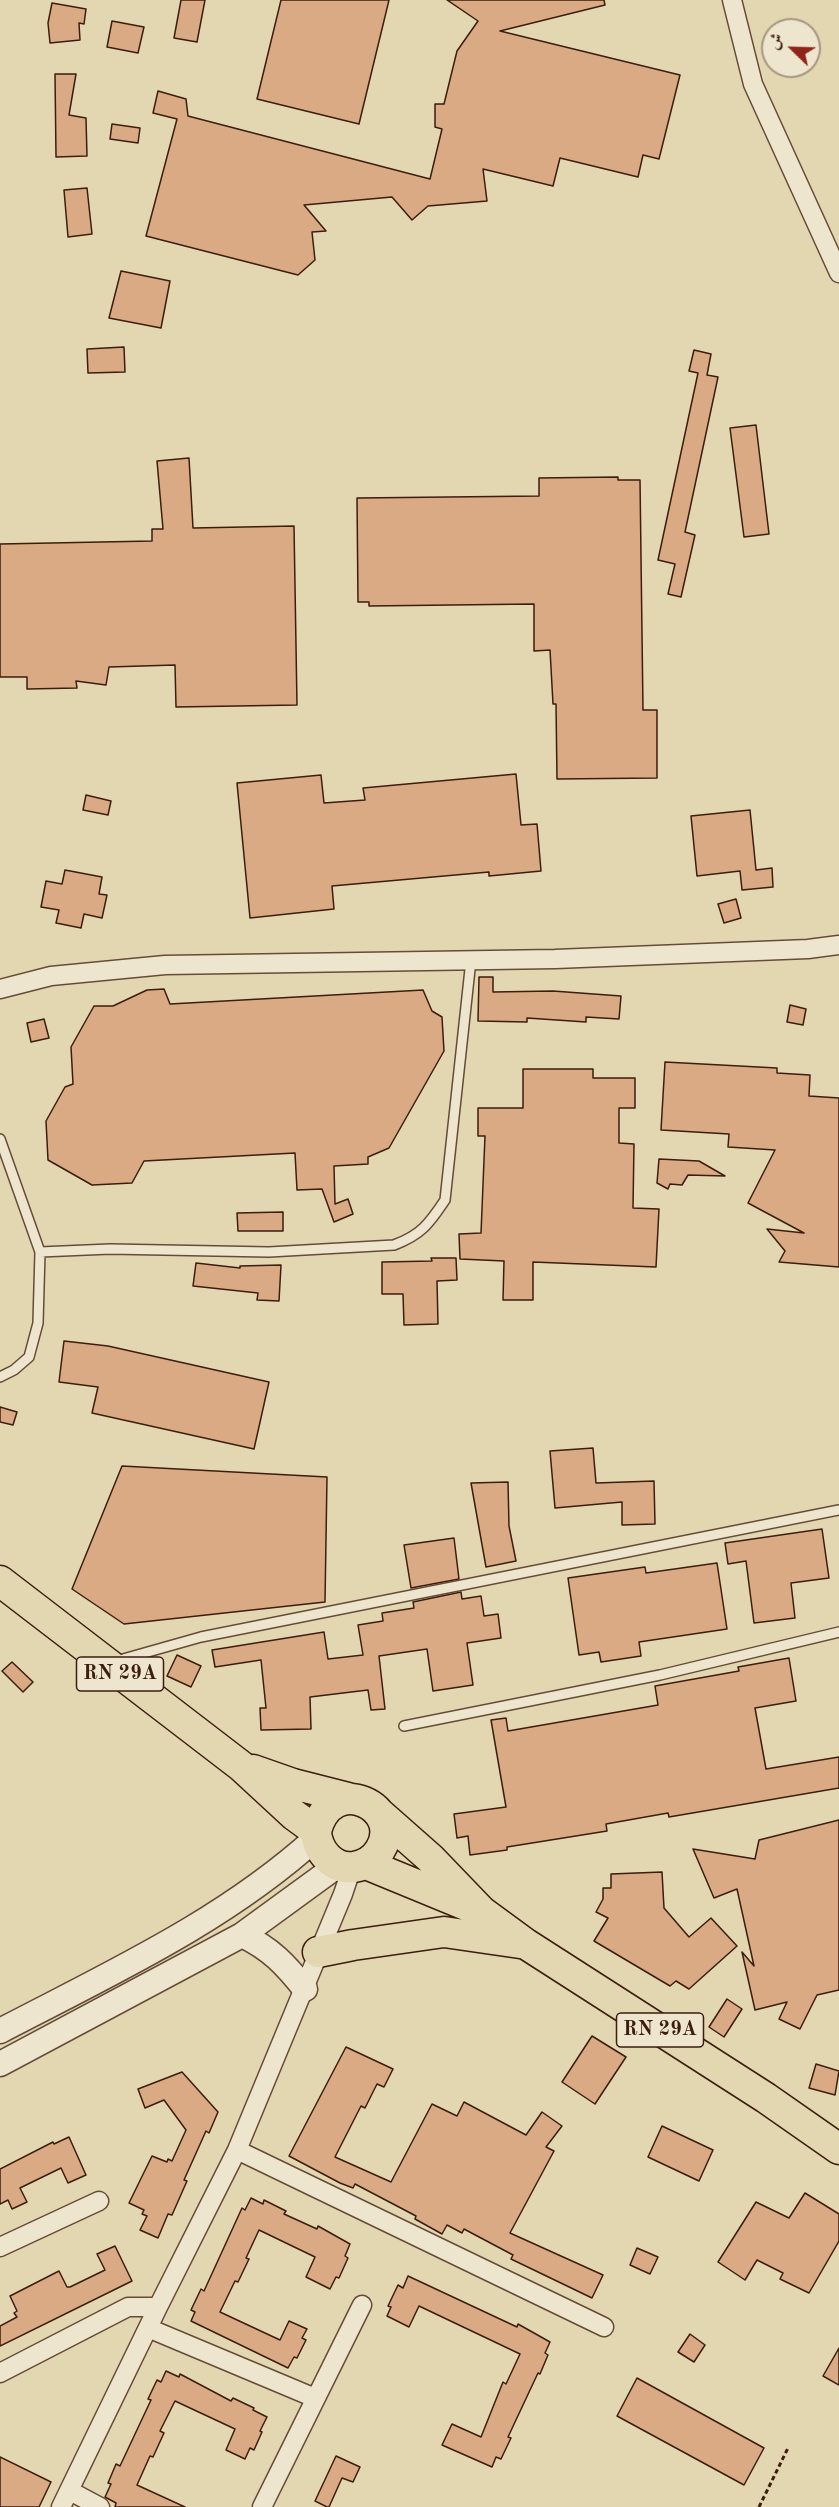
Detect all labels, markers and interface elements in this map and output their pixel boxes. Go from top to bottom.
north arrow [761,18,821,78]
text: ش [766,31,787,52]
road number: RN 29A [76,1657,164,1691]
road number: RN 29A [616,2013,704,2047]

